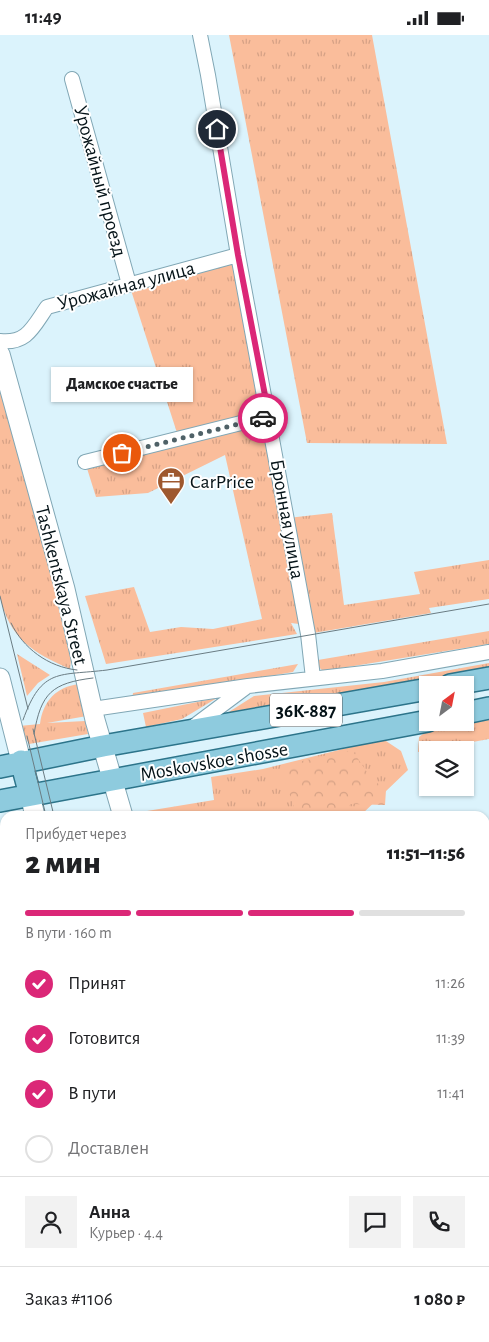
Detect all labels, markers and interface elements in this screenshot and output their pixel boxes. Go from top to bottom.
text: 11:49 [25,8,62,27]
street label: Урожайный проезд [70,104,130,259]
pin [196,108,238,150]
icon: home [203,115,231,143]
street label: Урожайная улица [55,258,197,314]
callout: Дамское счастье [51,368,193,403]
text: Дамское счастье [66,376,178,392]
courier [238,393,288,443]
icon: car [249,404,277,432]
pin [101,432,143,474]
icon: bag [108,439,136,467]
street label: Бронная улица [267,458,307,581]
office icon: CarPrice [156,466,186,505]
place label: CarPrice [190,472,254,492]
street label: Tashkentskaya Street [32,504,91,667]
north arrow [419,676,474,731]
map controls [419,676,474,796]
road number: 36К-887 [270,693,342,727]
street label: Moskovskoe shosse [139,739,290,785]
button: layers [419,741,474,796]
text: Прибудет через [25,826,127,842]
text: 11:51–11:56 [387,844,465,863]
text: 2 мин [25,847,101,879]
text: В пути · 160 m [25,925,112,941]
icon: check [25,970,53,998]
text: Принят [68,974,125,993]
text: 11:26 [436,975,465,991]
icon: check [25,1025,53,1053]
text: Готовится [68,1029,141,1048]
text: 11:39 [436,1030,465,1046]
icon: check [25,1080,53,1108]
text: В пути [68,1084,117,1103]
text: 11:41 [437,1085,465,1101]
text: Доставлен [68,1139,149,1158]
button: person [25,1196,77,1248]
button: chat [349,1196,401,1248]
button: phone [413,1196,465,1248]
text: Анна [89,1203,130,1222]
text: Курьер · 4.4 [89,1225,163,1241]
text: Заказ #1106 [25,1290,113,1309]
text: 1 080 ₽ [414,1290,465,1309]

